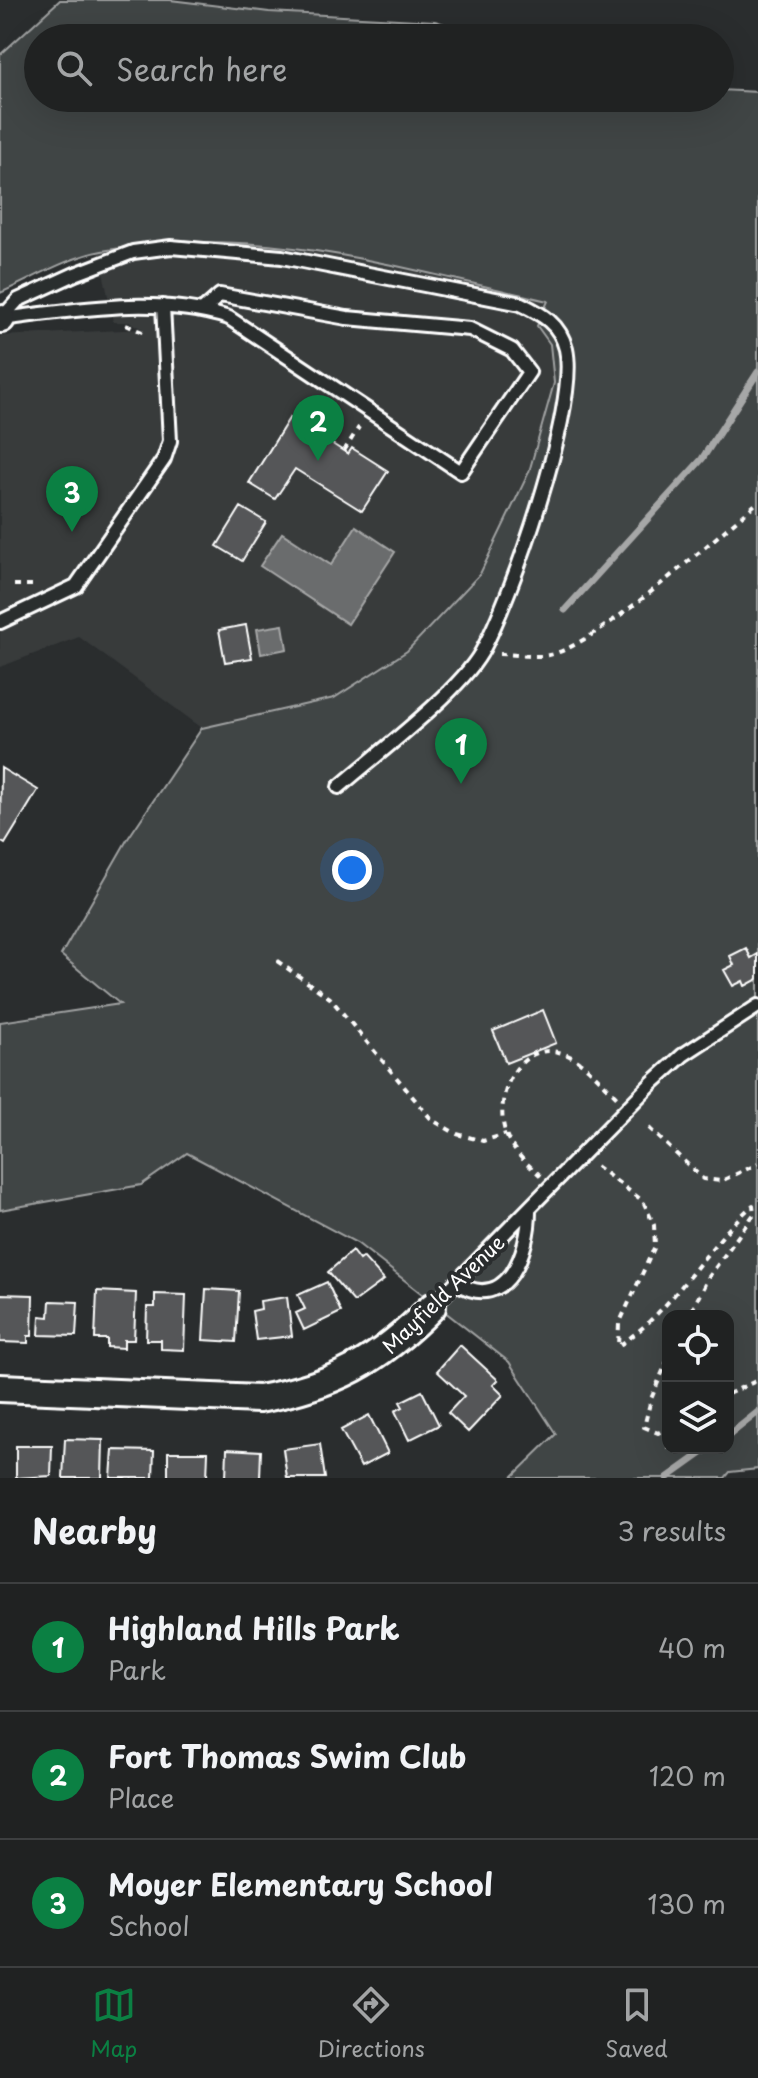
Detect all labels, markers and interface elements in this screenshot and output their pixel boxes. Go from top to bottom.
search box [24,24,734,112]
icon: search [52,46,96,90]
text: Search here [116,46,288,91]
pin: 2 [292,395,344,461]
pin: 3 [46,466,98,532]
pin: 1 [435,718,487,784]
your location [332,850,372,890]
street label: Mayfield Avenue [375,1228,511,1360]
map controls [662,1310,734,1454]
button: locate [662,1310,734,1382]
button: layers [662,1382,734,1454]
text: Nearby [32,1504,157,1556]
text: 3 results [618,1511,726,1550]
text: Highland Hills Park [108,1605,400,1650]
text: 1 [52,1628,64,1667]
text: 40 m [658,1628,726,1667]
text: Park [108,1650,166,1689]
text: Fort Thomas Swim Club [108,1733,466,1778]
text: 2 [49,1756,67,1795]
text: 120 m [649,1756,726,1795]
text: Place [108,1778,174,1817]
text: Moyer Elementary School [108,1861,493,1906]
text: 3 [49,1884,67,1923]
text: 130 m [647,1884,726,1923]
text: School [108,1906,190,1945]
tab: Map [90,1983,137,2064]
tab: Directions [318,1983,425,2064]
tab: Saved [605,1983,668,2064]

